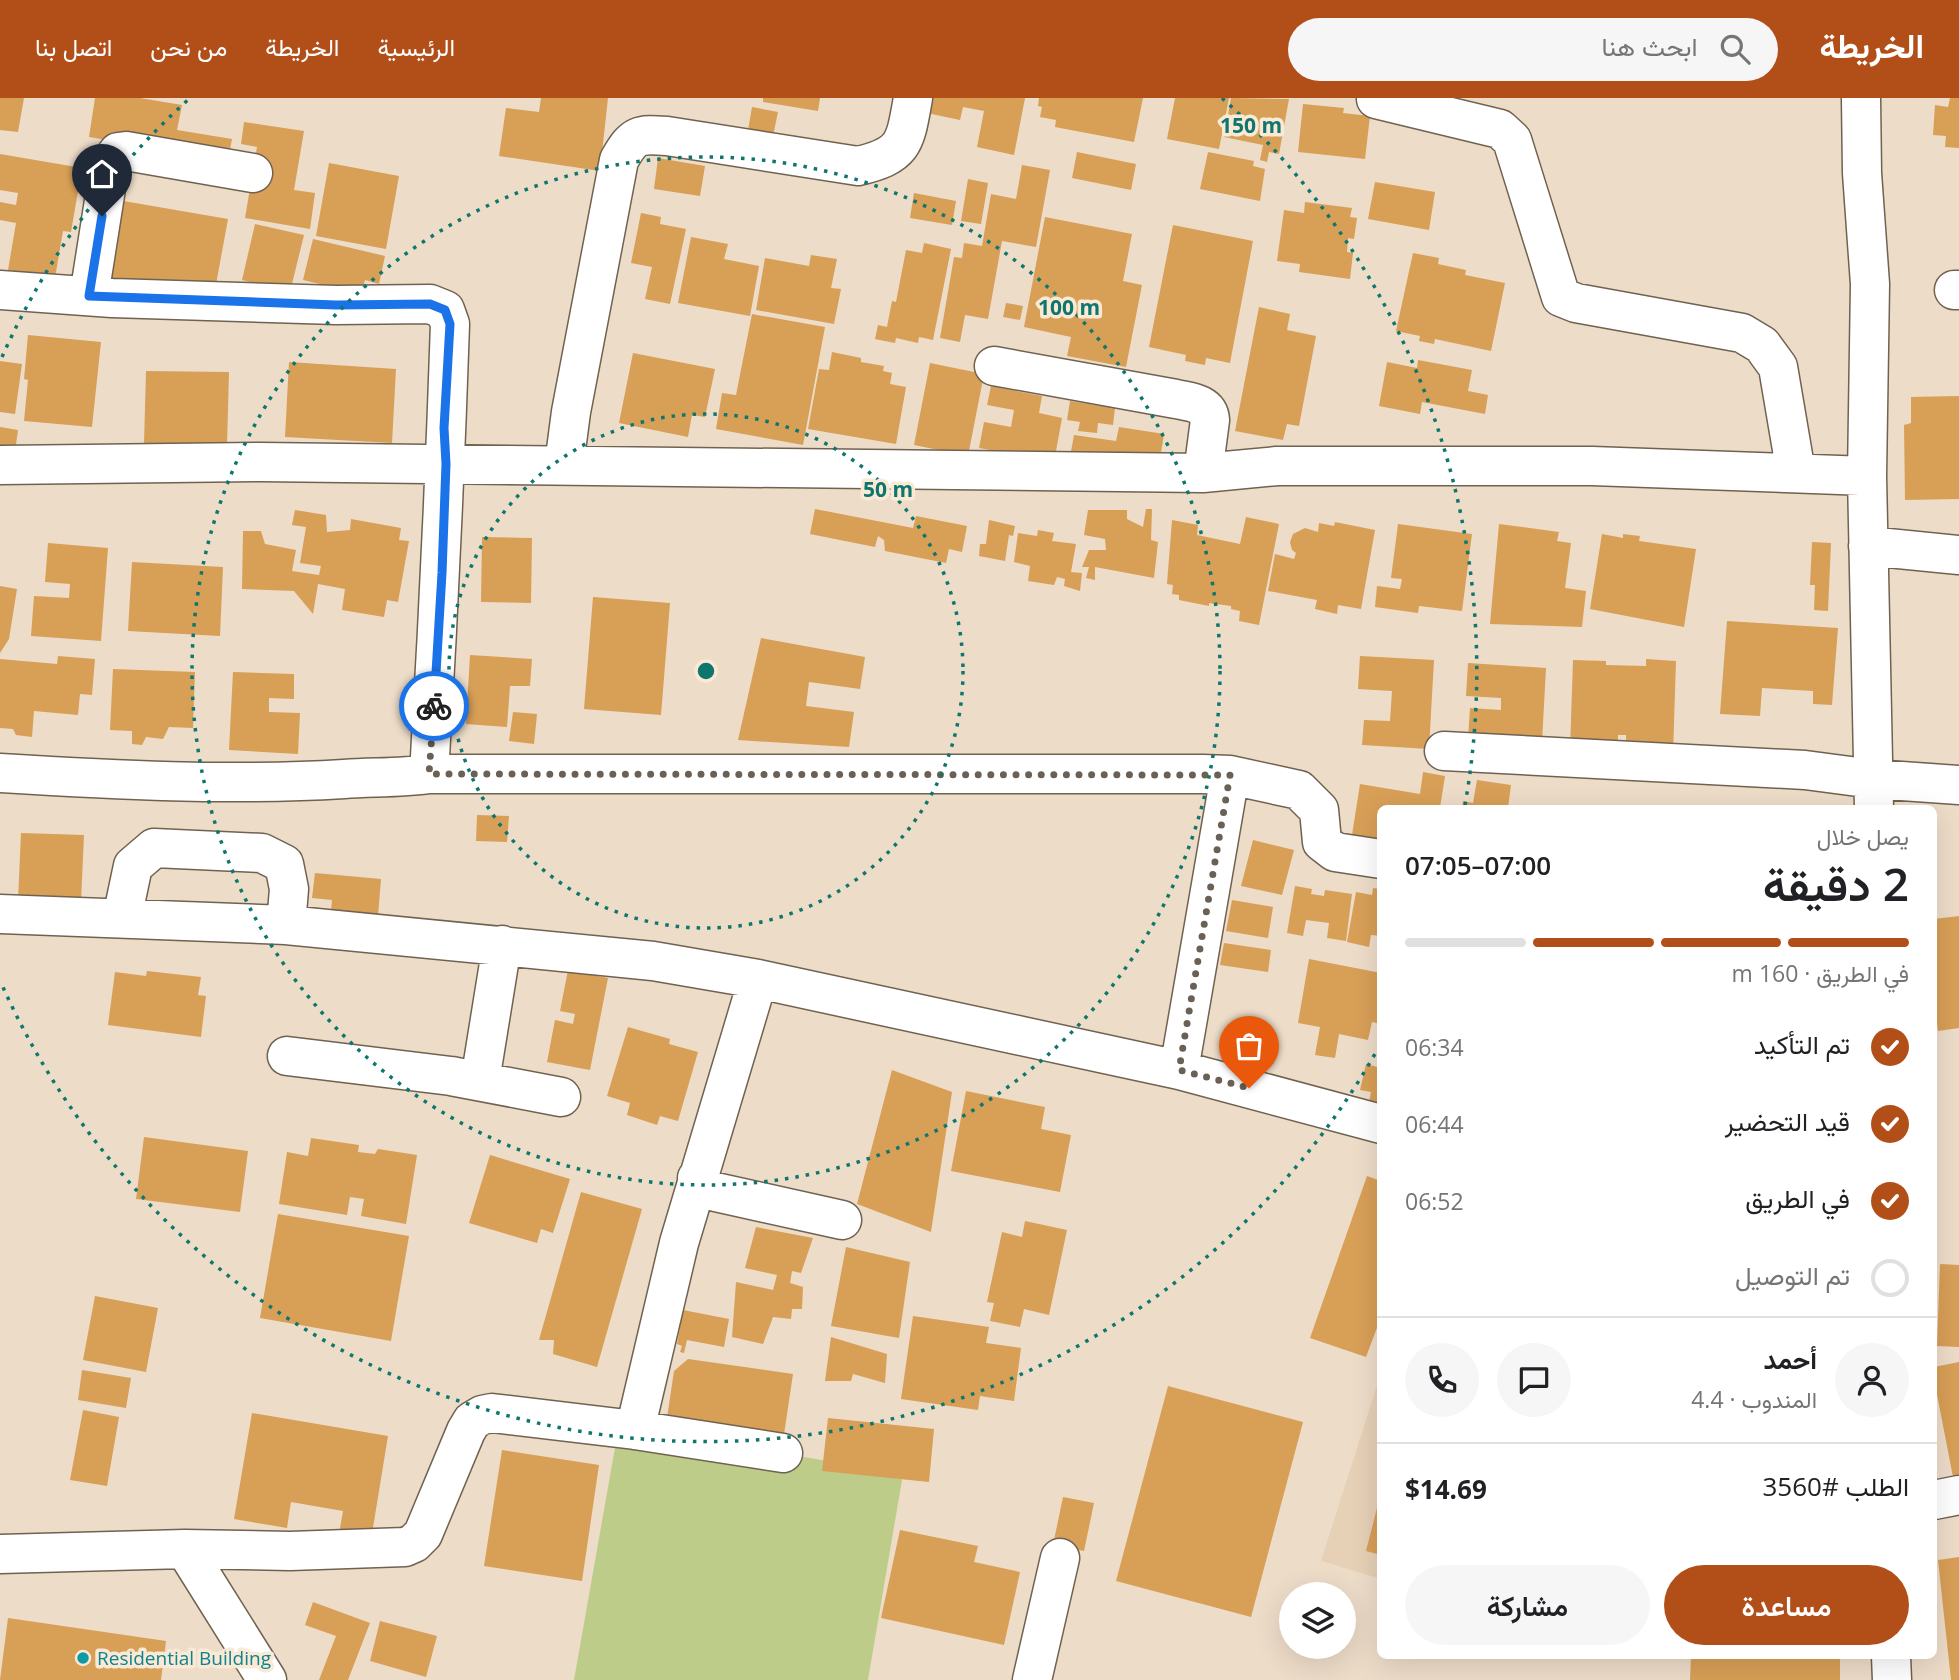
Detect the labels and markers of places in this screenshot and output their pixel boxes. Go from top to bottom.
pin [72,144,132,216]
centre of rings [694,659,718,683]
pin [1219,1016,1279,1088]
place label: Residential Building [97,1645,271,1671]
marker: Residential Building [75,1650,91,1666]

